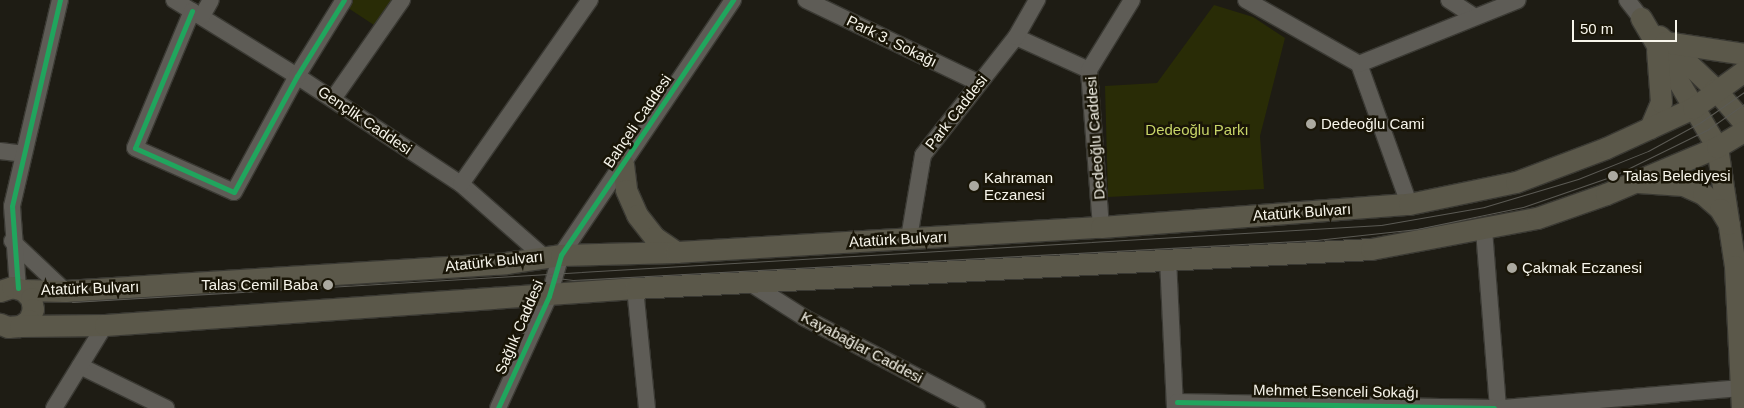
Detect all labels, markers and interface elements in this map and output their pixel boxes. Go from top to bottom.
scale bar [1574,10,1679,42]
street label: Park 3. Sokağı [844,11,940,71]
text: 50 m [1580,20,1613,37]
street label: Bahçeli Caddesi [599,71,675,171]
street label: Park Caddesi [921,71,991,153]
street label: Dedeoğlu Caddesi [1082,76,1108,200]
street label: Gençlik Caddesi [315,82,415,158]
place label: Dedeoğlu Cami [1321,115,1424,133]
marker: Dedeoğlu Cami [1305,118,1317,130]
park label: Dedeoğlu Parkı [1145,121,1249,139]
place label: Talas Belediyesi [1623,167,1731,185]
place label: Kahraman Eczanesi [984,168,1053,203]
marker: Talas Belediyesi [1607,170,1619,182]
marker: Kahraman Eczanesi [968,180,980,192]
street label: Atatürk Bulvarı [1252,200,1352,224]
street label: Atatürk Bulvarı [848,227,948,251]
street label: Atatürk Bulvarı [444,247,544,275]
place label: Çakmak Eczanesi [1522,259,1642,277]
marker: Çakmak Eczanesi [1506,262,1518,274]
place label: Talas Cemil Baba [201,276,318,294]
street label: Atatürk Bulvarı [41,277,139,299]
street label: Sağlık Caddesi [491,277,547,377]
marker: Talas Cemil Baba [322,279,334,291]
street label: Kayabağlar Caddesi [798,307,926,387]
street label: Mehmet Esenceli Sokağı [1253,381,1419,401]

